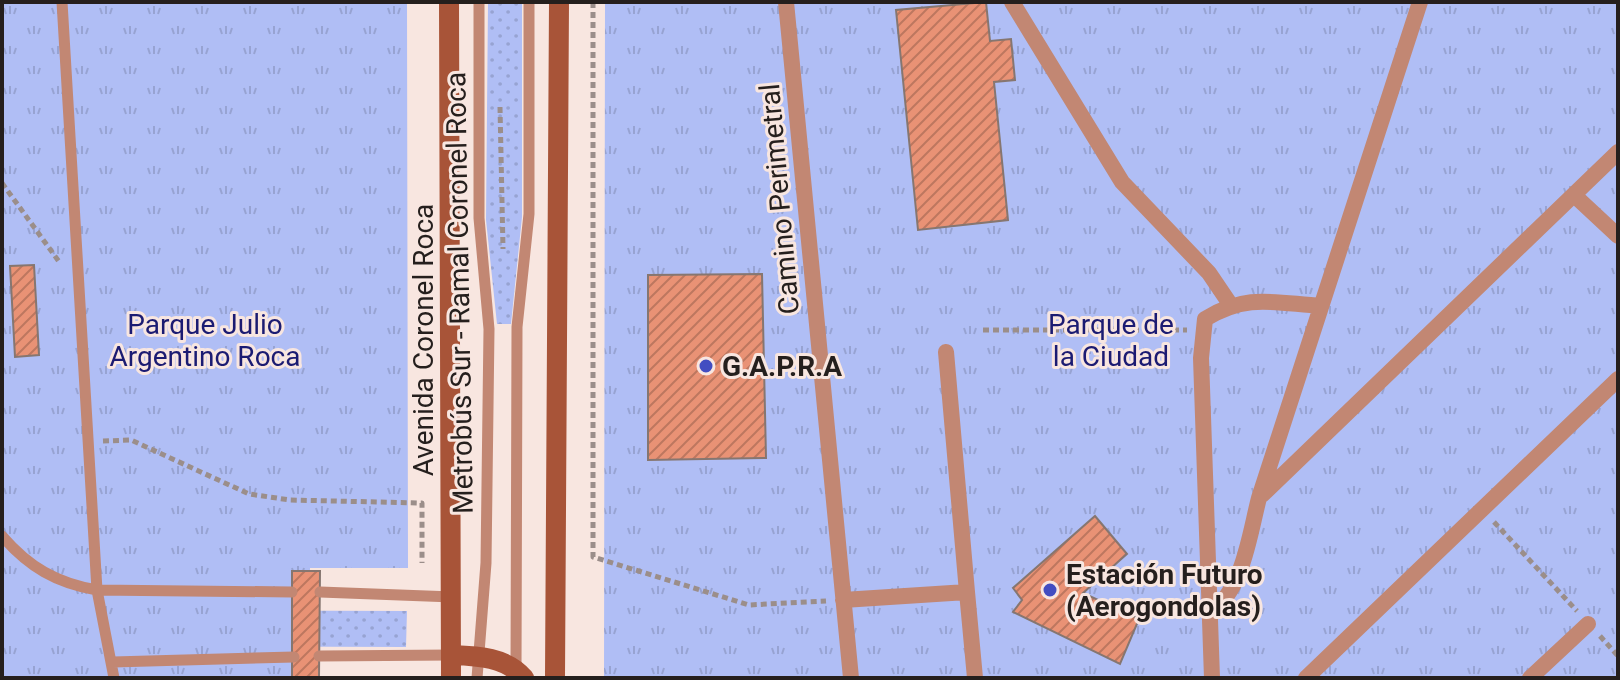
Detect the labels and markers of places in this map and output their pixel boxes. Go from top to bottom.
place label: G.A.P.R.A [722,350,842,383]
marker: G.A.P.R.A [697,357,715,375]
place label: Estación Futuro (Aerogondolas) [1066,558,1263,623]
marker: Estación Futuro (Aerogondolas) [1041,581,1059,599]

